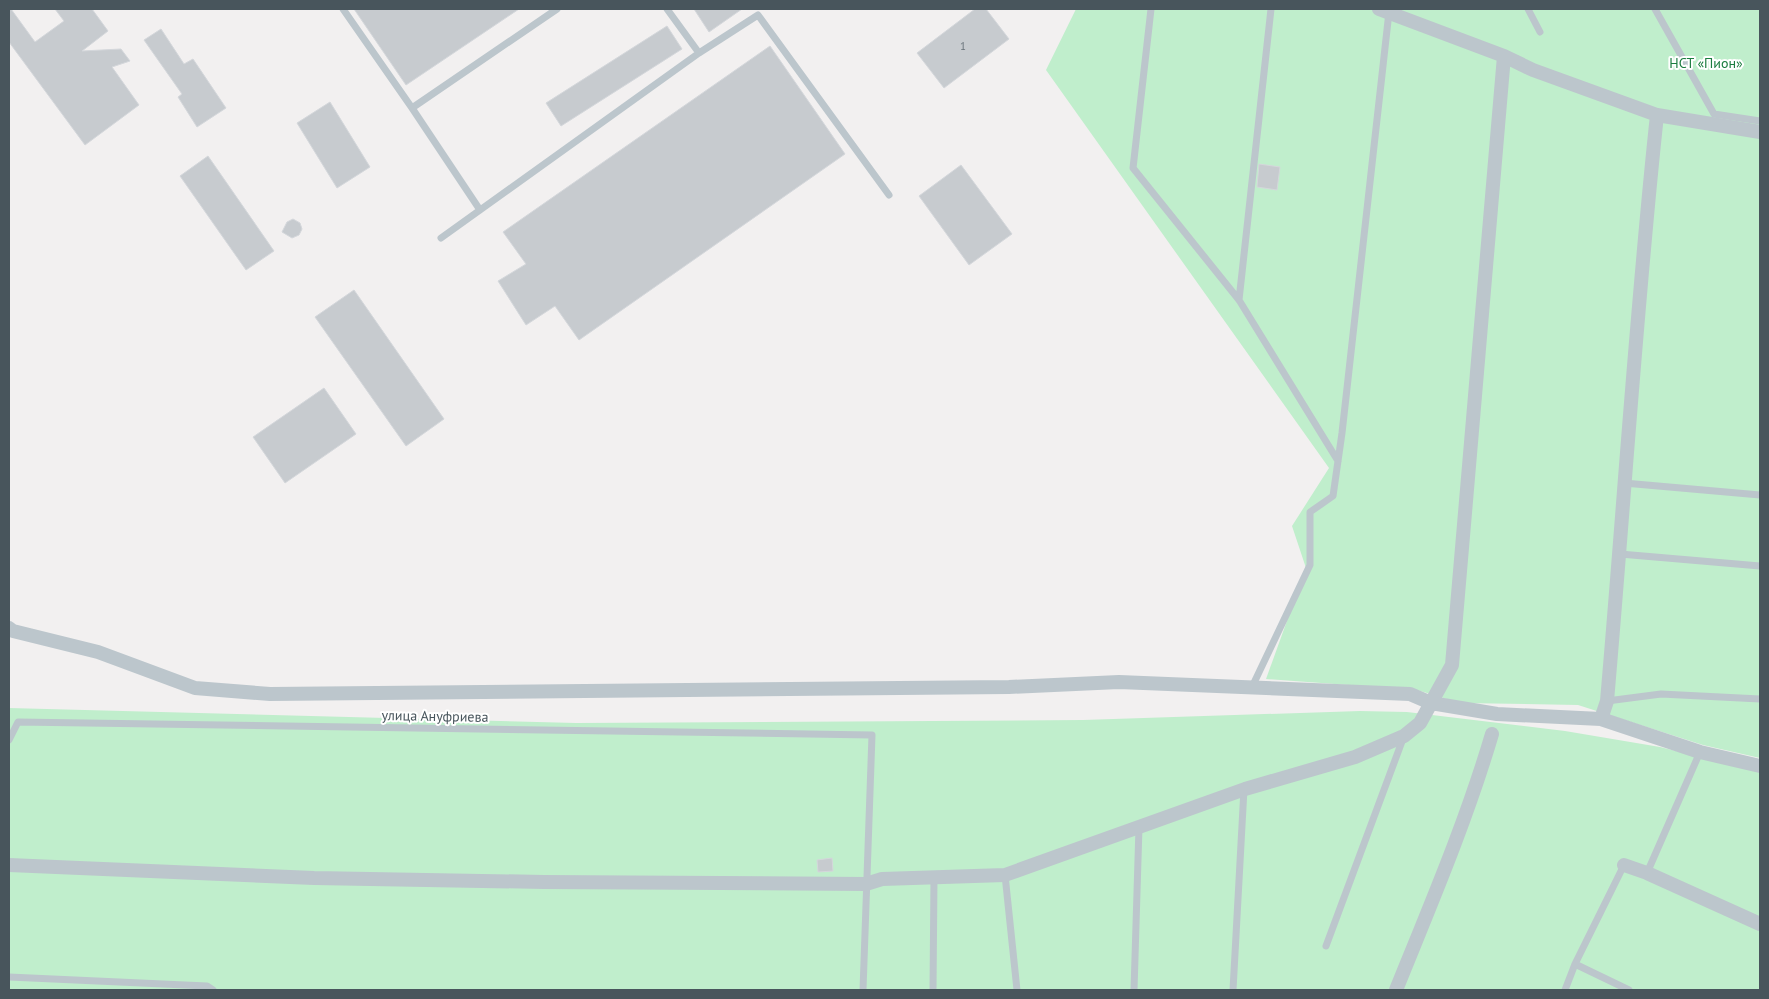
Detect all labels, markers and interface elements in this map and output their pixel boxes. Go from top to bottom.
house number: 1 [960,39,966,53]
park label: НСТ «Пион» [1669,54,1743,72]
street label: улица Ануфриева [381,706,489,726]

